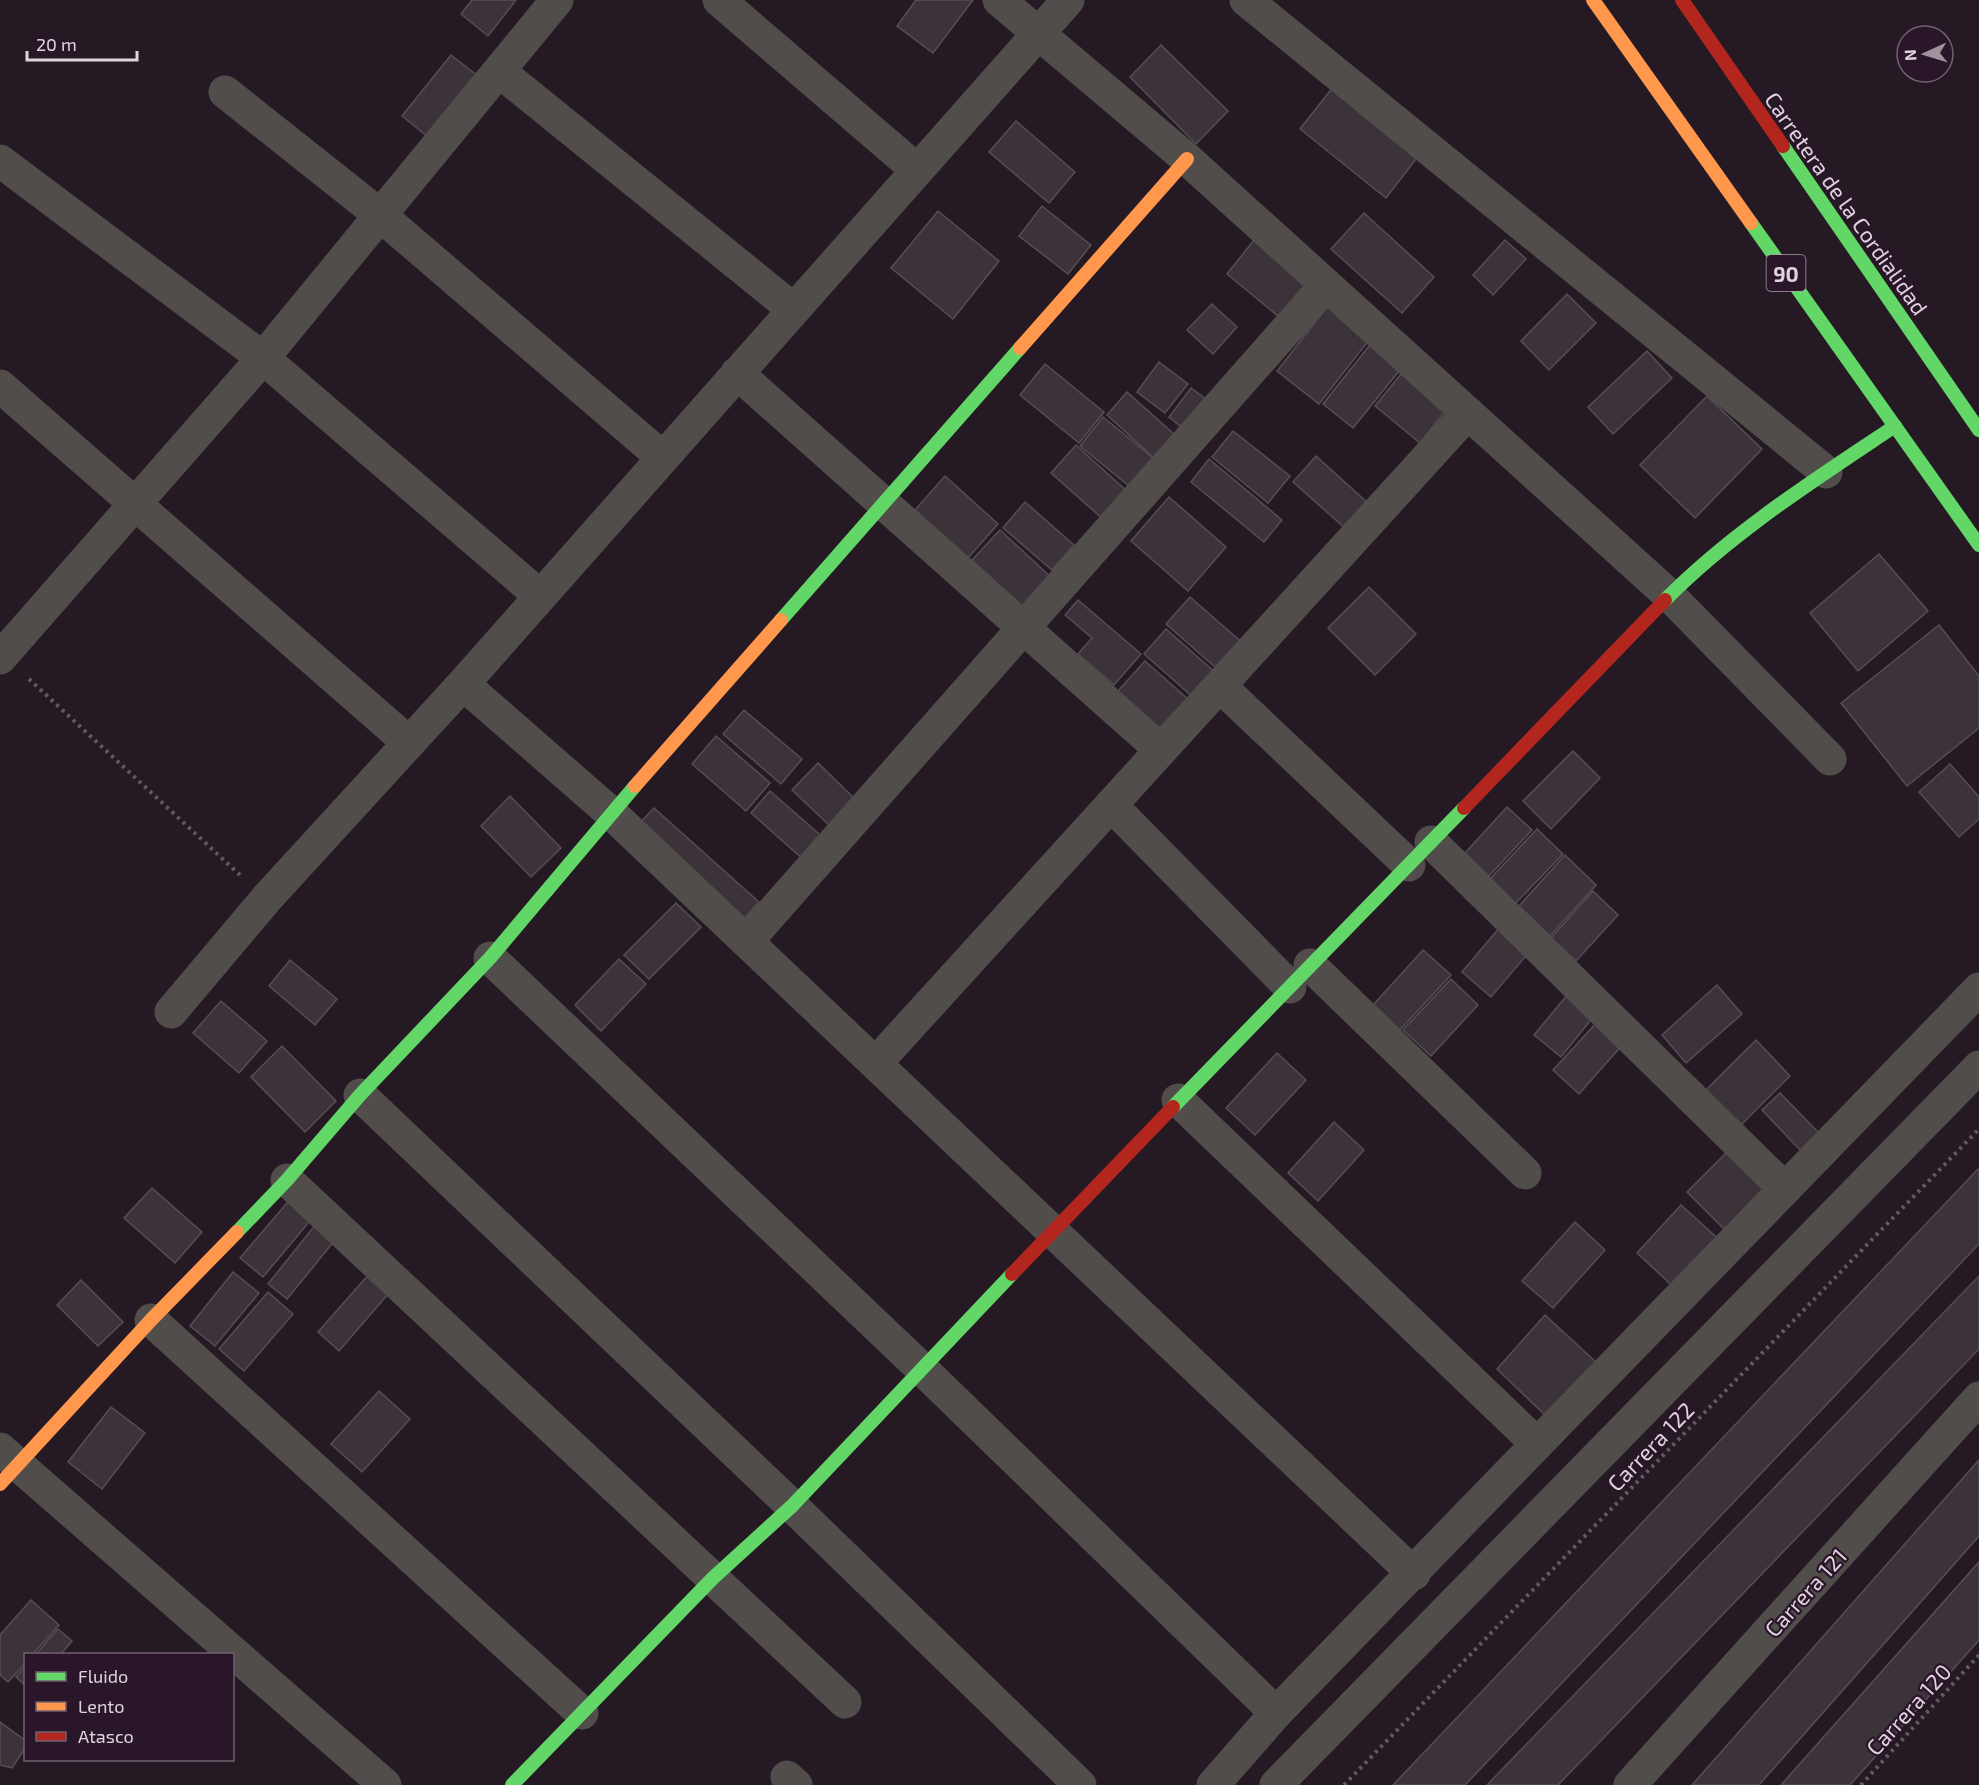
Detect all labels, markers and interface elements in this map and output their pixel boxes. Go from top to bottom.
scale bar [27,24,136,62]
north arrow [1895,24,1955,84]
text: 20 m [36,33,77,55]
text: N [1900,49,1919,62]
street label: Carretera de la Cordialidad [1760,87,1934,319]
road number: 90 [1766,255,1806,291]
street label: Carrera 122 [1601,1396,1699,1496]
street label: Carrera 121 [1759,1543,1851,1641]
legend [24,1653,234,1761]
street label: Carrera 120 [1860,1658,1956,1760]
text: Fluido [78,1665,128,1687]
text: Lento [78,1695,124,1717]
text: Atasco [78,1725,134,1747]

